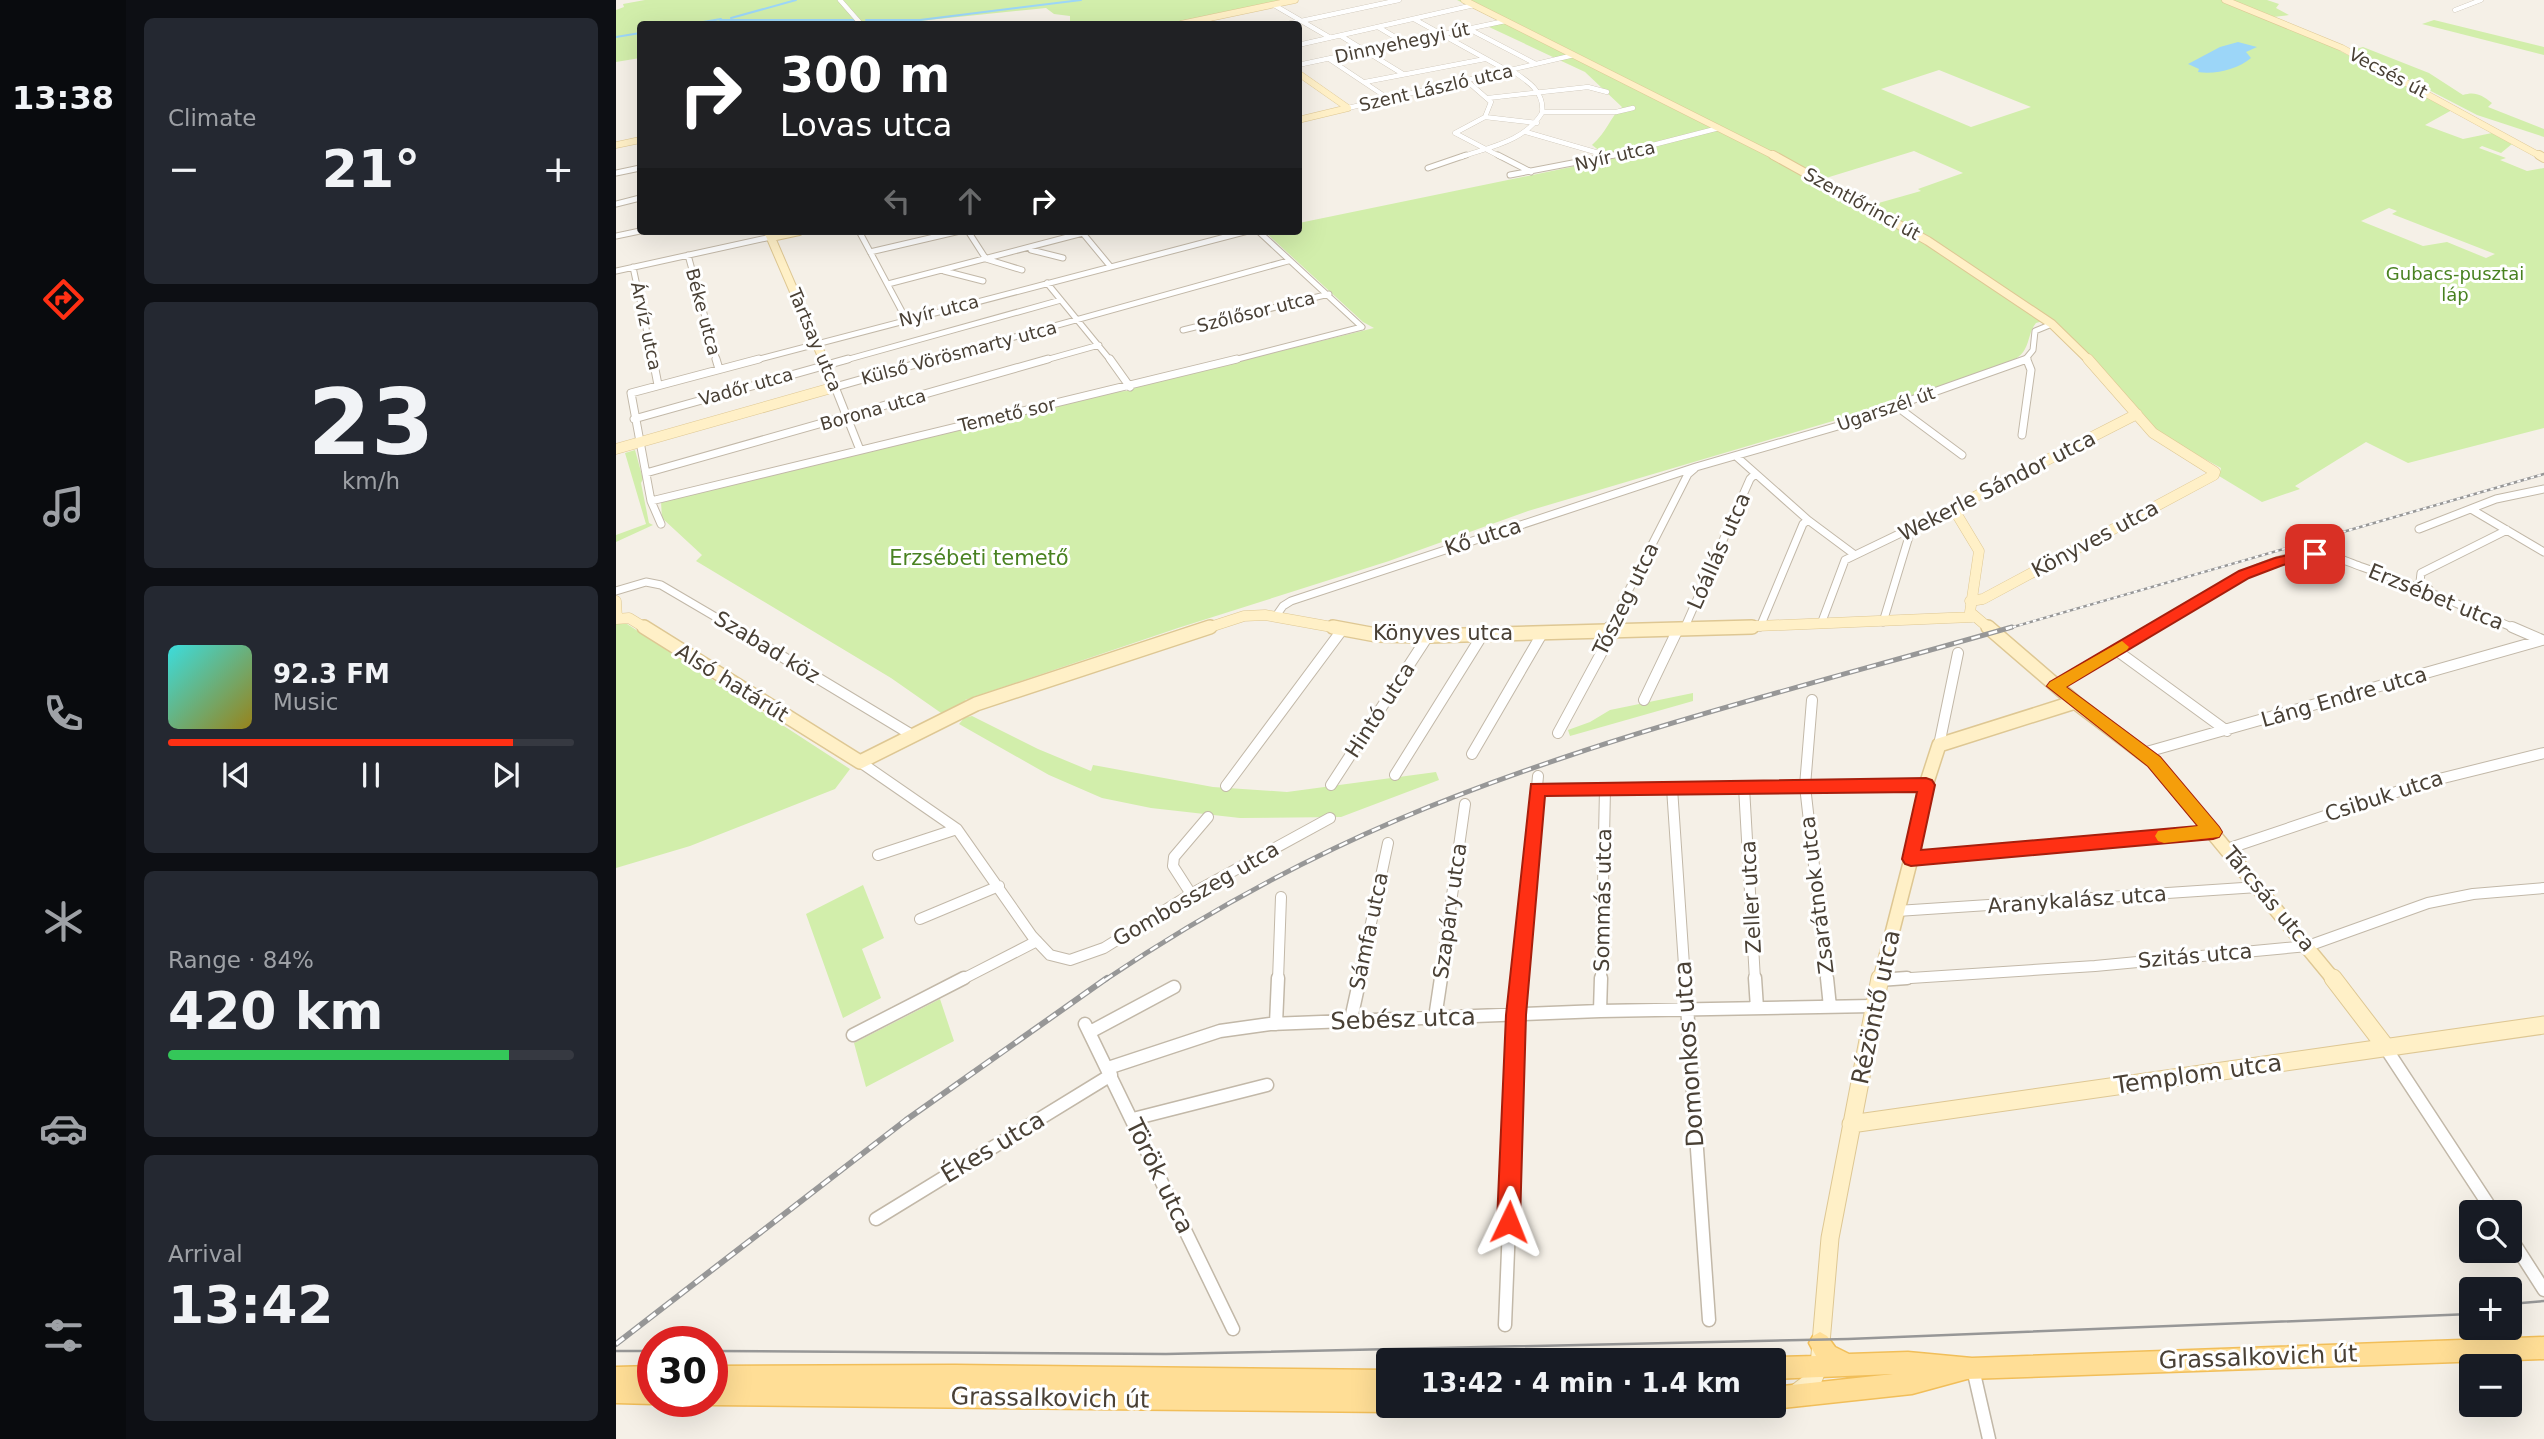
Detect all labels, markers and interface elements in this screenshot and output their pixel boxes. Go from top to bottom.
street label: Dinnyehegyi út [1333,18,1471,67]
street label: Vecsés út [2345,43,2431,102]
text: 300 m [780,47,950,104]
icon: right [665,49,756,140]
street label: Szent László utca [1357,60,1515,115]
text: 13:38 [12,79,114,117]
text: Climate [168,105,257,131]
text: Lovas utca [780,106,952,144]
street label: Nyír utca [1573,136,1657,175]
text: 21° [322,139,420,199]
text: − [168,147,200,191]
text: + [542,147,574,191]
street label: Szentlőrinci út [1801,163,1924,244]
icon: left [878,182,916,220]
icon: ahead [951,182,989,220]
icon: right [1024,182,1062,220]
park label: Gubacs-pusztai láp [2386,263,2524,305]
street label: Béke utca [682,266,725,358]
icon: directions [39,275,88,324]
street label: Árvíz utca [627,280,666,372]
street label: Tartsay utca [784,284,847,394]
street label: Szőlősor utca [1195,287,1317,336]
street label: Nyír utca [897,290,981,331]
street label: Külső Vörösmarty utca [859,316,1059,389]
street label: Vadőr utca [696,363,795,410]
text: 23 [308,370,434,475]
street label: Ugarszél út [1834,382,1938,435]
street label: Borona utca [818,384,928,435]
street label: Temető sor [955,393,1058,436]
street label: Wekerle Sándor utca [1895,426,2099,546]
text: km/h [342,468,400,494]
icon: music [39,482,88,531]
street label: Lóállás utca [1683,489,1755,613]
street label: Könyves utca [2027,495,2163,583]
street label: Kő utca [1442,513,1524,561]
pin [2285,524,2345,584]
icon: arrive [2296,535,2334,573]
street label: Tószeg utca [1588,538,1664,660]
park label: Erzsébeti temető [889,546,1069,570]
street label: Erzsébet utca [2365,559,2507,635]
street label: Szabad köz [710,606,824,688]
street label: Könyves utca [1373,621,1513,645]
street label: Alsó határút [671,639,793,727]
street label: Hintó utca [1340,658,1420,762]
text: 92.3 FM [273,659,390,689]
street label: Láng Endre utca [2258,662,2430,732]
icon: phone [39,689,88,738]
text: Music [273,689,338,715]
icon: previous [217,756,255,794]
icon: pause [352,756,390,794]
icon: next [487,756,525,794]
street label: Csibuk utca [2322,766,2446,826]
street label: Zsarátnok utca [1795,815,1839,975]
street label: Sommás utca [1590,828,1616,972]
street label: Gombosszeg utca [1109,837,1283,951]
street label: Zeller utca [1736,840,1766,954]
street label: Szapáry utca [1429,841,1471,981]
street label: Tárcsás utca [2218,841,2320,956]
street label: Sámfa utca [1345,870,1393,992]
street label: Aranykalász utca [1987,882,2167,918]
icon: climate [39,897,88,946]
street label: Rézöntő utca [1846,927,1906,1087]
street label: Szitás utca [2137,939,2253,973]
text: Range · 84% [168,947,314,973]
street label: Domonkos utca [1669,960,1709,1148]
text: 420 km [168,981,383,1041]
street label: Sebész utca [1330,1002,1476,1036]
street label: Templom utca [2111,1048,2284,1100]
icon: car [39,1104,88,1153]
street label: Ékes utca [936,1104,1050,1189]
street label: Török utca [1120,1113,1200,1238]
position arrow [1472,1185,1546,1259]
map controls [2459,1200,2522,1417]
button: search [2459,1200,2522,1263]
text: Arrival [168,1241,243,1267]
text: 13:42 [168,1275,334,1335]
button: + [2459,1277,2522,1340]
icon: filters [39,1311,88,1360]
speed limit sign: 30 [637,1326,728,1417]
street label: Grassalkovich út [2158,1340,2358,1374]
button: − [2459,1354,2522,1417]
text: 13:42 · 4 min · 1.4 km [1421,1368,1741,1398]
street label: Grassalkovich út [950,1382,1150,1414]

